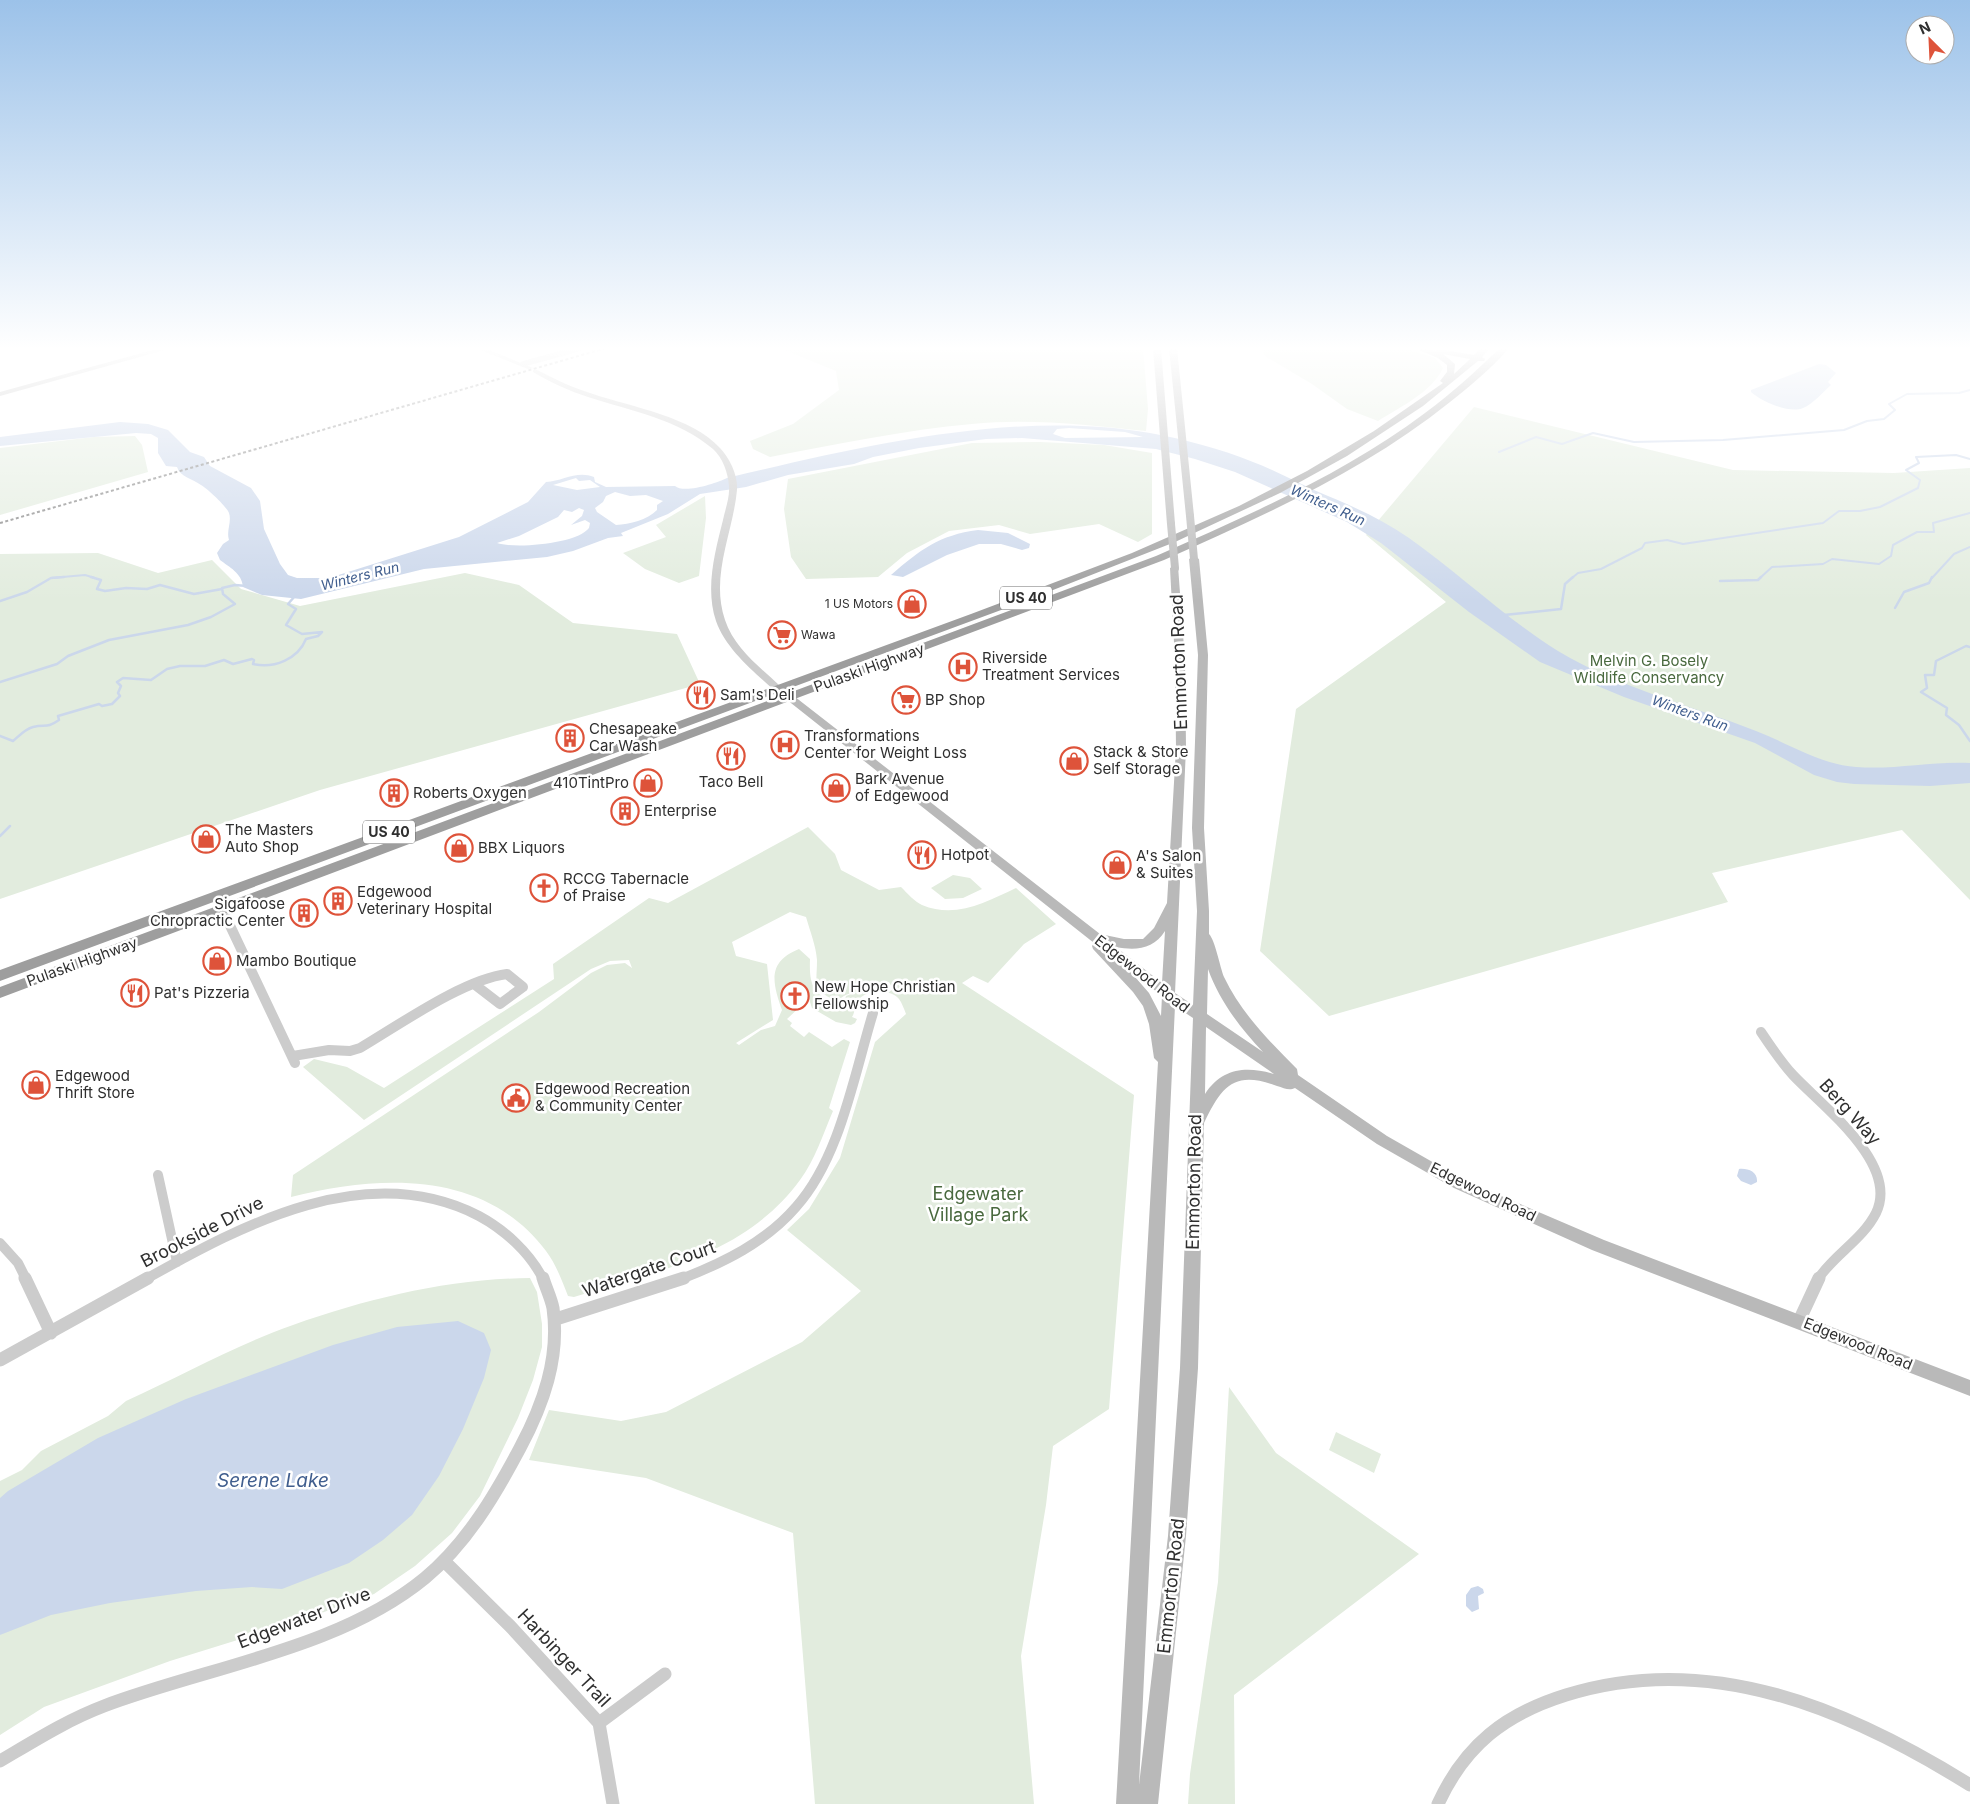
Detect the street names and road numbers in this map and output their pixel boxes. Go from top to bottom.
road number: US 40 [1000,586,1052,610]
street label: Emmorton Road [1166,594,1191,730]
street label: Pulaski Highway [811,639,927,696]
road number: US 40 [363,820,415,844]
street label: Edgewood Road [1091,931,1194,1017]
street label: Pulaski Highway [24,933,140,990]
street label: Berg Way [1815,1074,1885,1149]
street label: Emmorton Road [1182,1114,1205,1250]
street label: Edgewood Road [1427,1158,1539,1225]
street label: Brookside Drive [137,1192,267,1272]
street label: Watergate Court [579,1236,718,1301]
street label: Edgewood Road [1801,1313,1915,1374]
street label: Emmorton Road [1153,1517,1188,1655]
street label: Edgewater Drive [234,1583,373,1653]
street label: Harbinger Trail [514,1604,615,1711]

